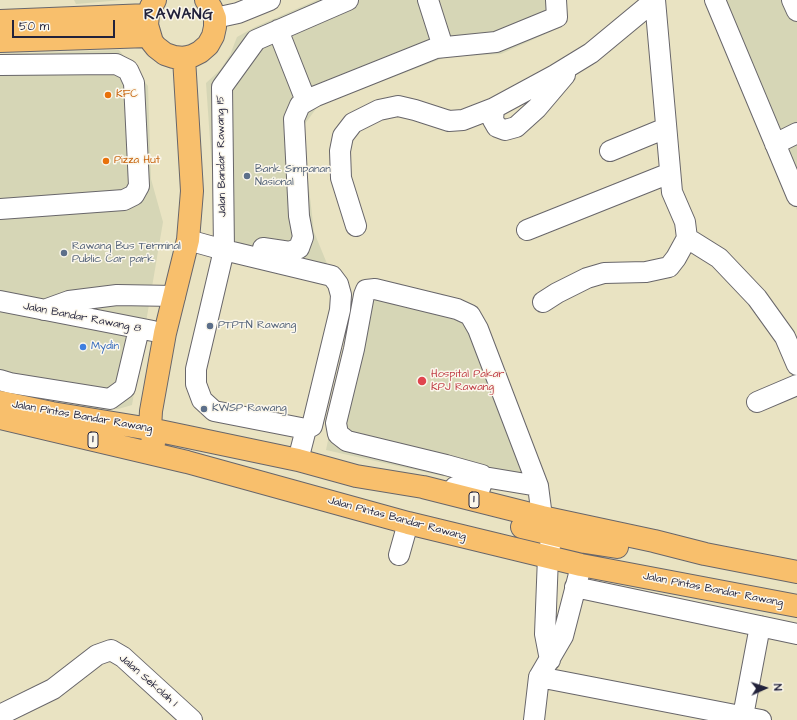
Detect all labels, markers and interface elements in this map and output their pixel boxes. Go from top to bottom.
district label: RAWANG [144,7,214,25]
scale bar [14,12,117,38]
text: 50 m [19,18,49,35]
place label: KFC [116,88,138,102]
marker: KFC [103,90,113,100]
street label: Jalan Bandar Rawang 15 [214,95,230,217]
place label: Pizza Hut [114,154,160,168]
marker: Pizza Hut [101,156,111,166]
place label: Bank Simpanan Nasional [255,163,331,189]
marker: Bank Simpanan Nasional [242,171,252,181]
place label: Rawang Bus Terminal Public Car park [72,240,181,266]
marker: Rawang Bus Terminal Public Car park [59,248,69,258]
street label: Jalan Bandar Rawang 8 [22,300,142,336]
place label: PTPTN Rawang [218,319,296,333]
marker: PTPTN Rawang [205,321,215,331]
place label: Mydin [91,340,119,354]
marker: Mydin [78,342,88,352]
place label: Hospital Pakar KPJ Rawang [431,368,504,394]
marker: Hospital Pakar KPJ Rawang [416,375,428,387]
street label: Jalan Pintas Bandar Rawang [11,398,153,436]
place label: KWSP Rawang [212,402,287,416]
marker: KWSP Rawang [199,404,209,414]
road number: 1 [88,432,98,448]
road number: 1 [469,492,479,508]
street label: Jalan Pintas Bandar Rawang [326,494,468,544]
street label: Jalan Pintas Bandar Rawang [642,570,784,610]
street label: Jalan Sekolah 1 [116,652,180,710]
north arrow [745,668,785,708]
text: N [770,684,785,691]

